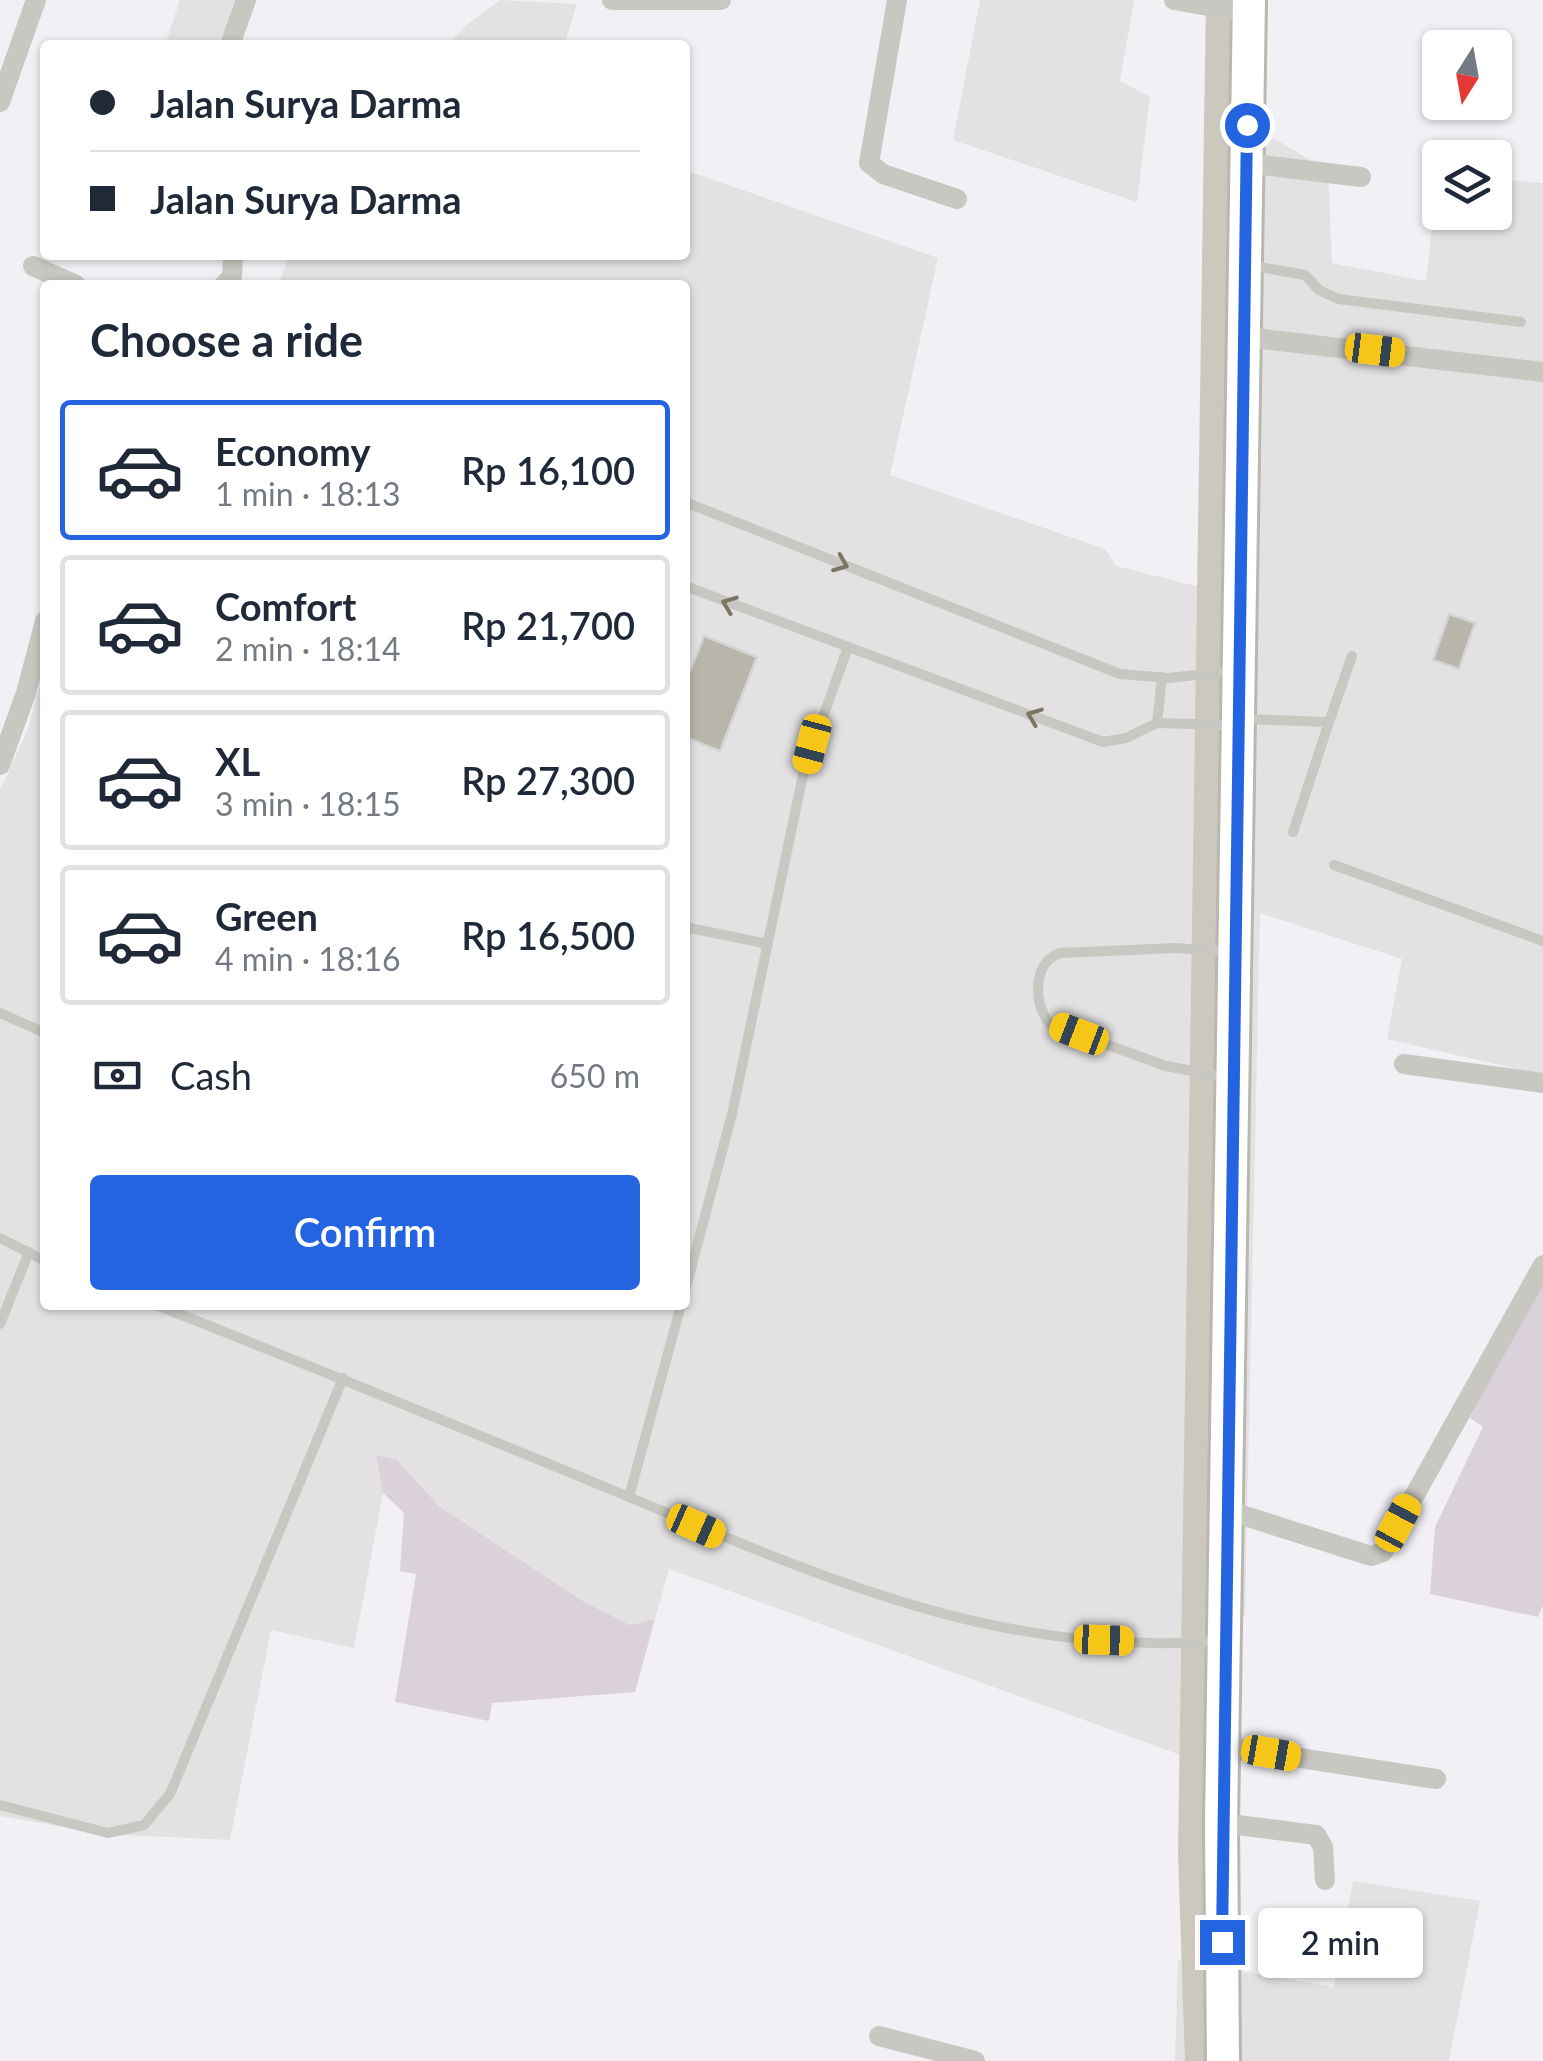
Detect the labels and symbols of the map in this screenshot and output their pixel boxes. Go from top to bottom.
north arrow [1422,30,1512,120]
route start [1225,103,1270,148]
car [1343,331,1407,369]
one-way arrow [831,552,849,572]
one-way arrow [721,595,739,615]
one-way arrow [1026,708,1044,728]
car [790,711,834,777]
car [1046,1009,1112,1059]
car [1371,1489,1425,1557]
car [662,1500,730,1552]
car [1073,1624,1135,1656]
car [1239,1733,1303,1773]
callout: 2 min [1257,1907,1422,1977]
route end [1200,1920,1245,1965]

